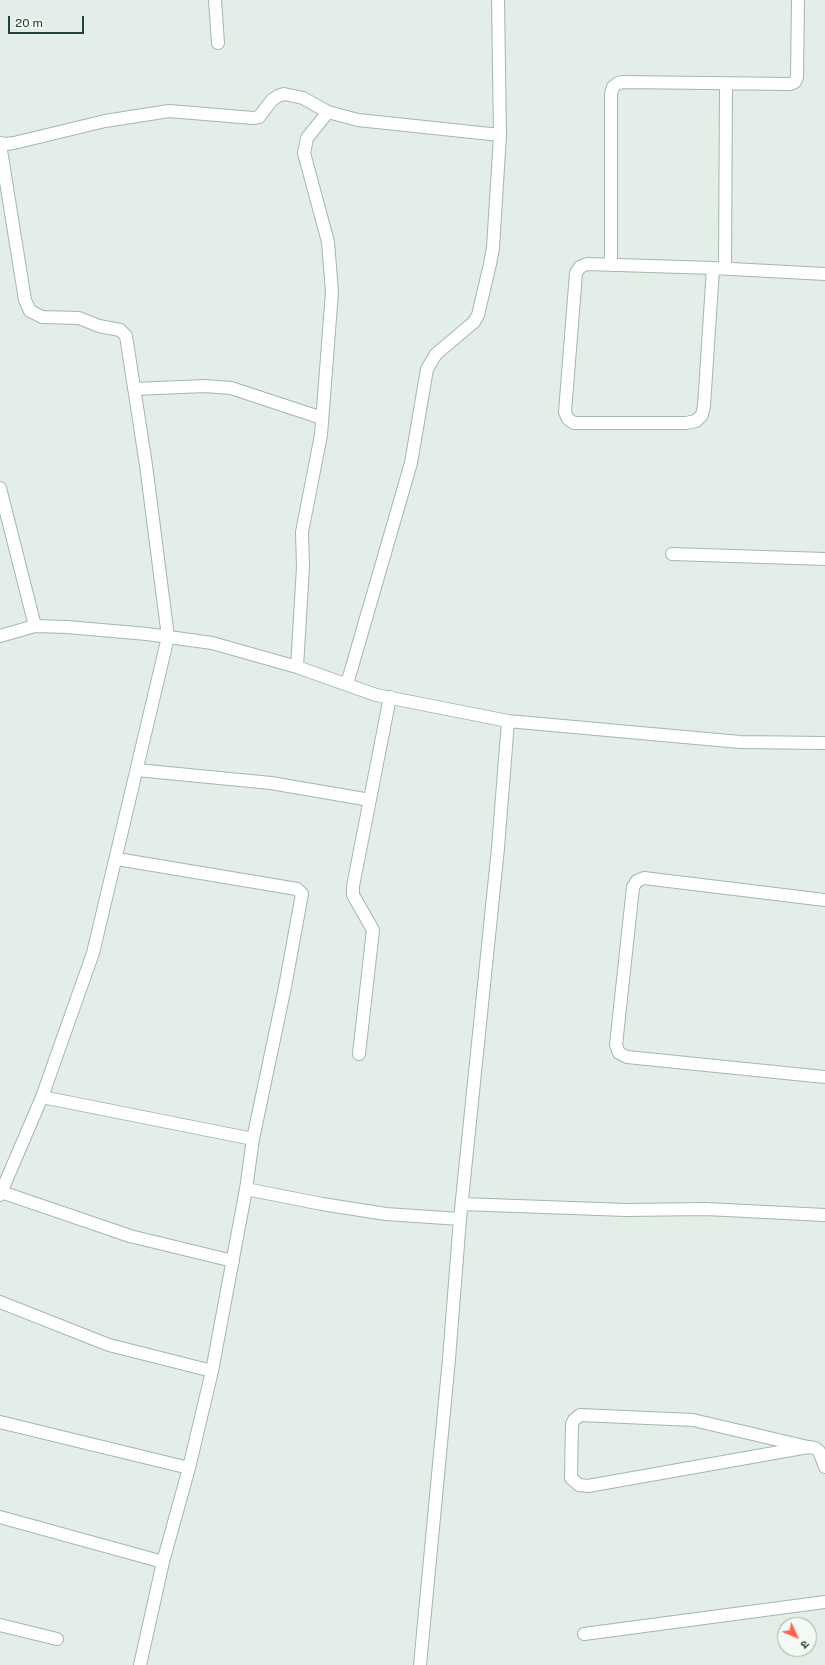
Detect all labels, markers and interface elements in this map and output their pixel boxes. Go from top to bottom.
scale bar [10,8,86,34]
text: 20 m [15,16,43,30]
north arrow [777,1617,817,1657]
text: उ [798,1638,811,1651]

